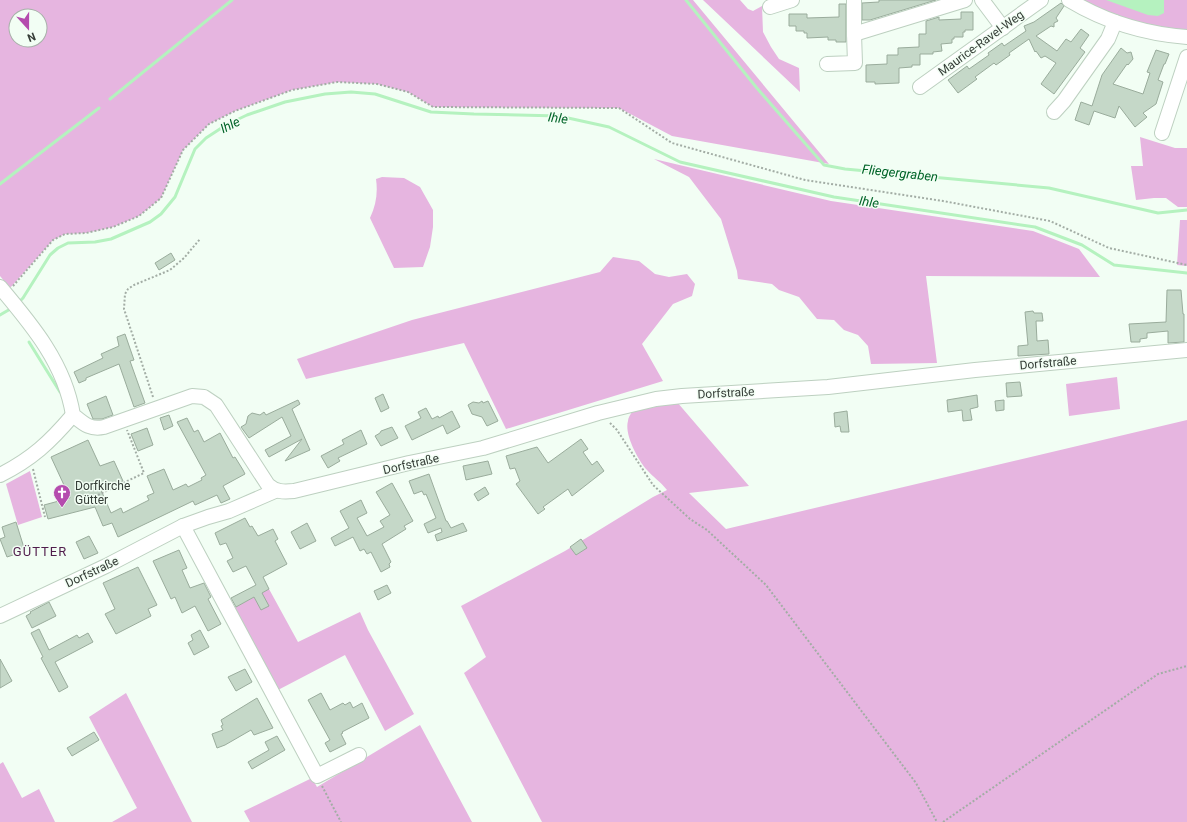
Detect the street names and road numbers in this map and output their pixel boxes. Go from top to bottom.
street label: Maurice-Ravel-Weg [935,7,1027,79]
street label: Dorfstraße [1019,354,1077,372]
street label: Dorfstraße [697,385,755,401]
street label: Dorfstraße [382,451,440,477]
street label: Dorfstraße [63,554,121,590]

